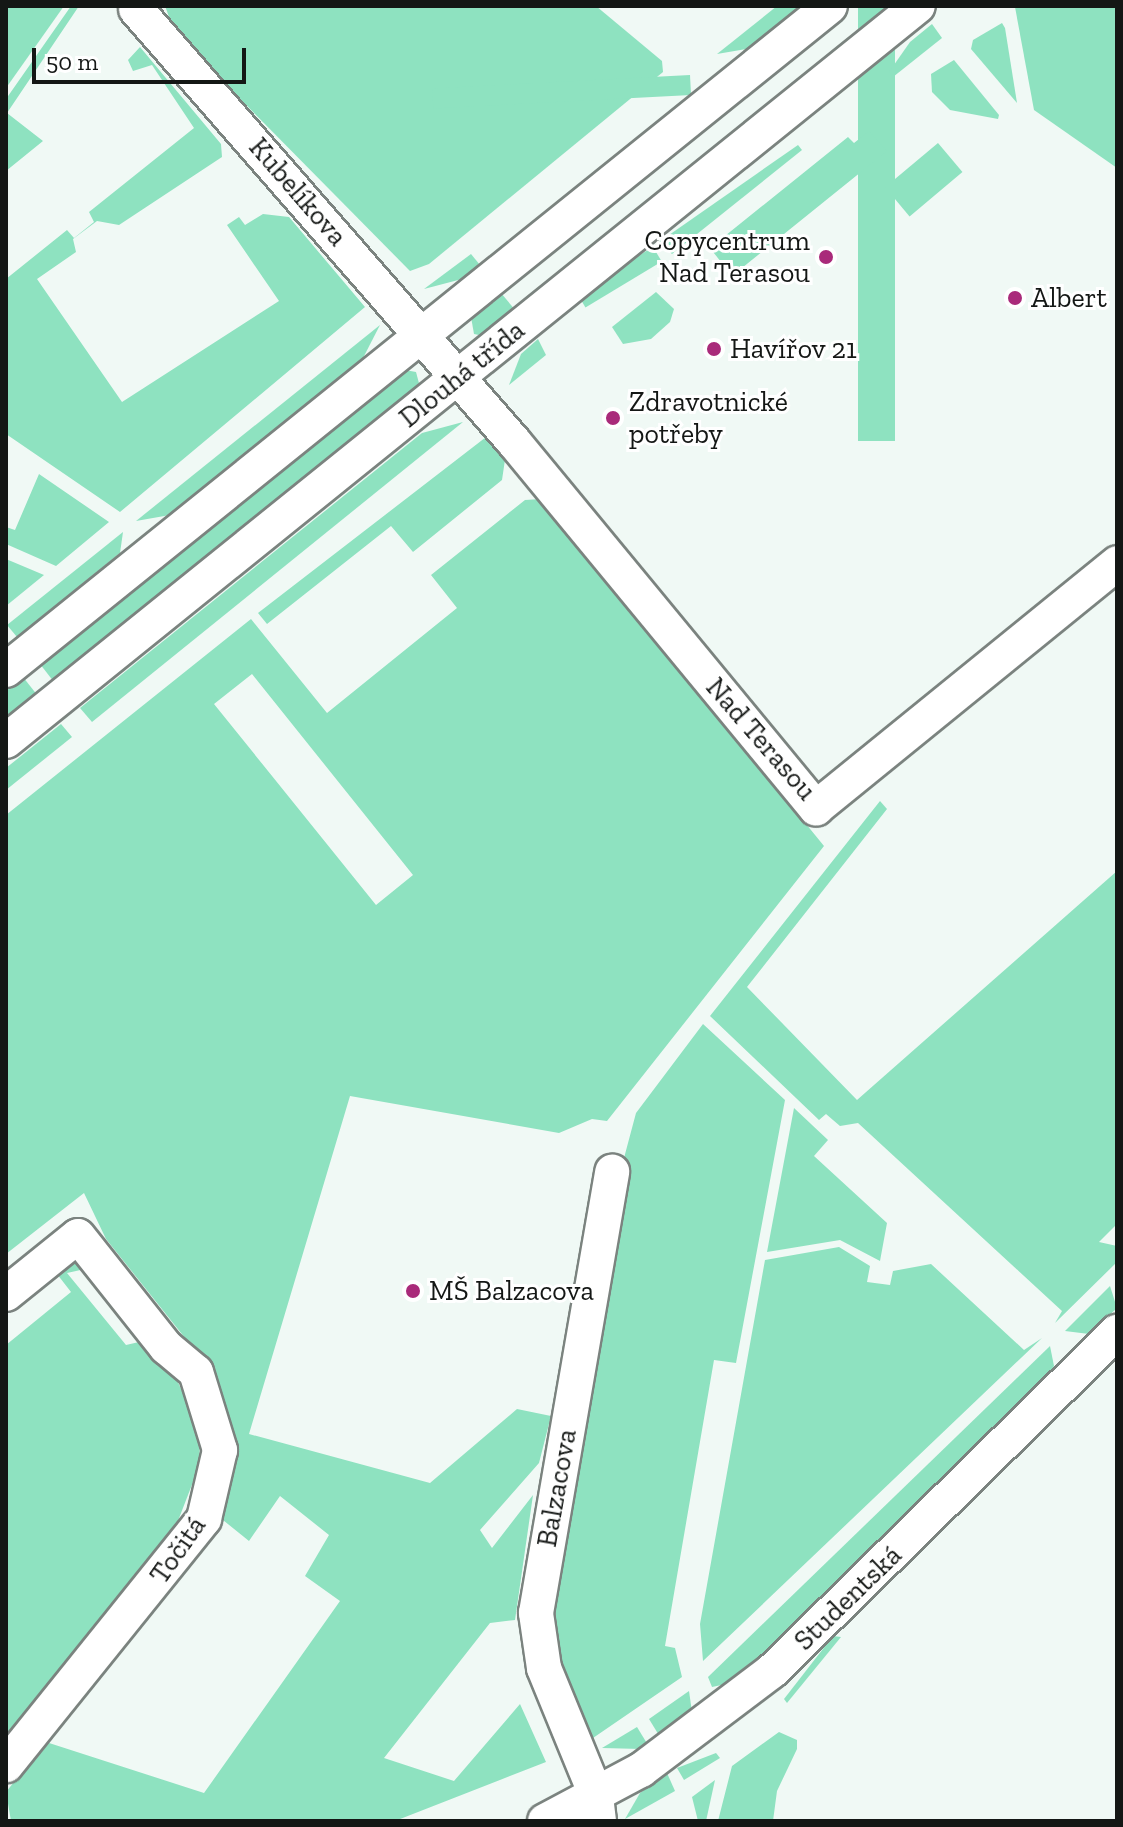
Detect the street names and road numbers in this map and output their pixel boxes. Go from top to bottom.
street label: Kubelíkova [242,131,354,253]
street label: Dlouhá třída [393,313,531,435]
street label: Nad Terasou [699,671,823,807]
street label: Balzacova [530,1426,584,1550]
street label: Točitá [143,1510,213,1590]
street label: Studentská [787,1539,909,1657]

